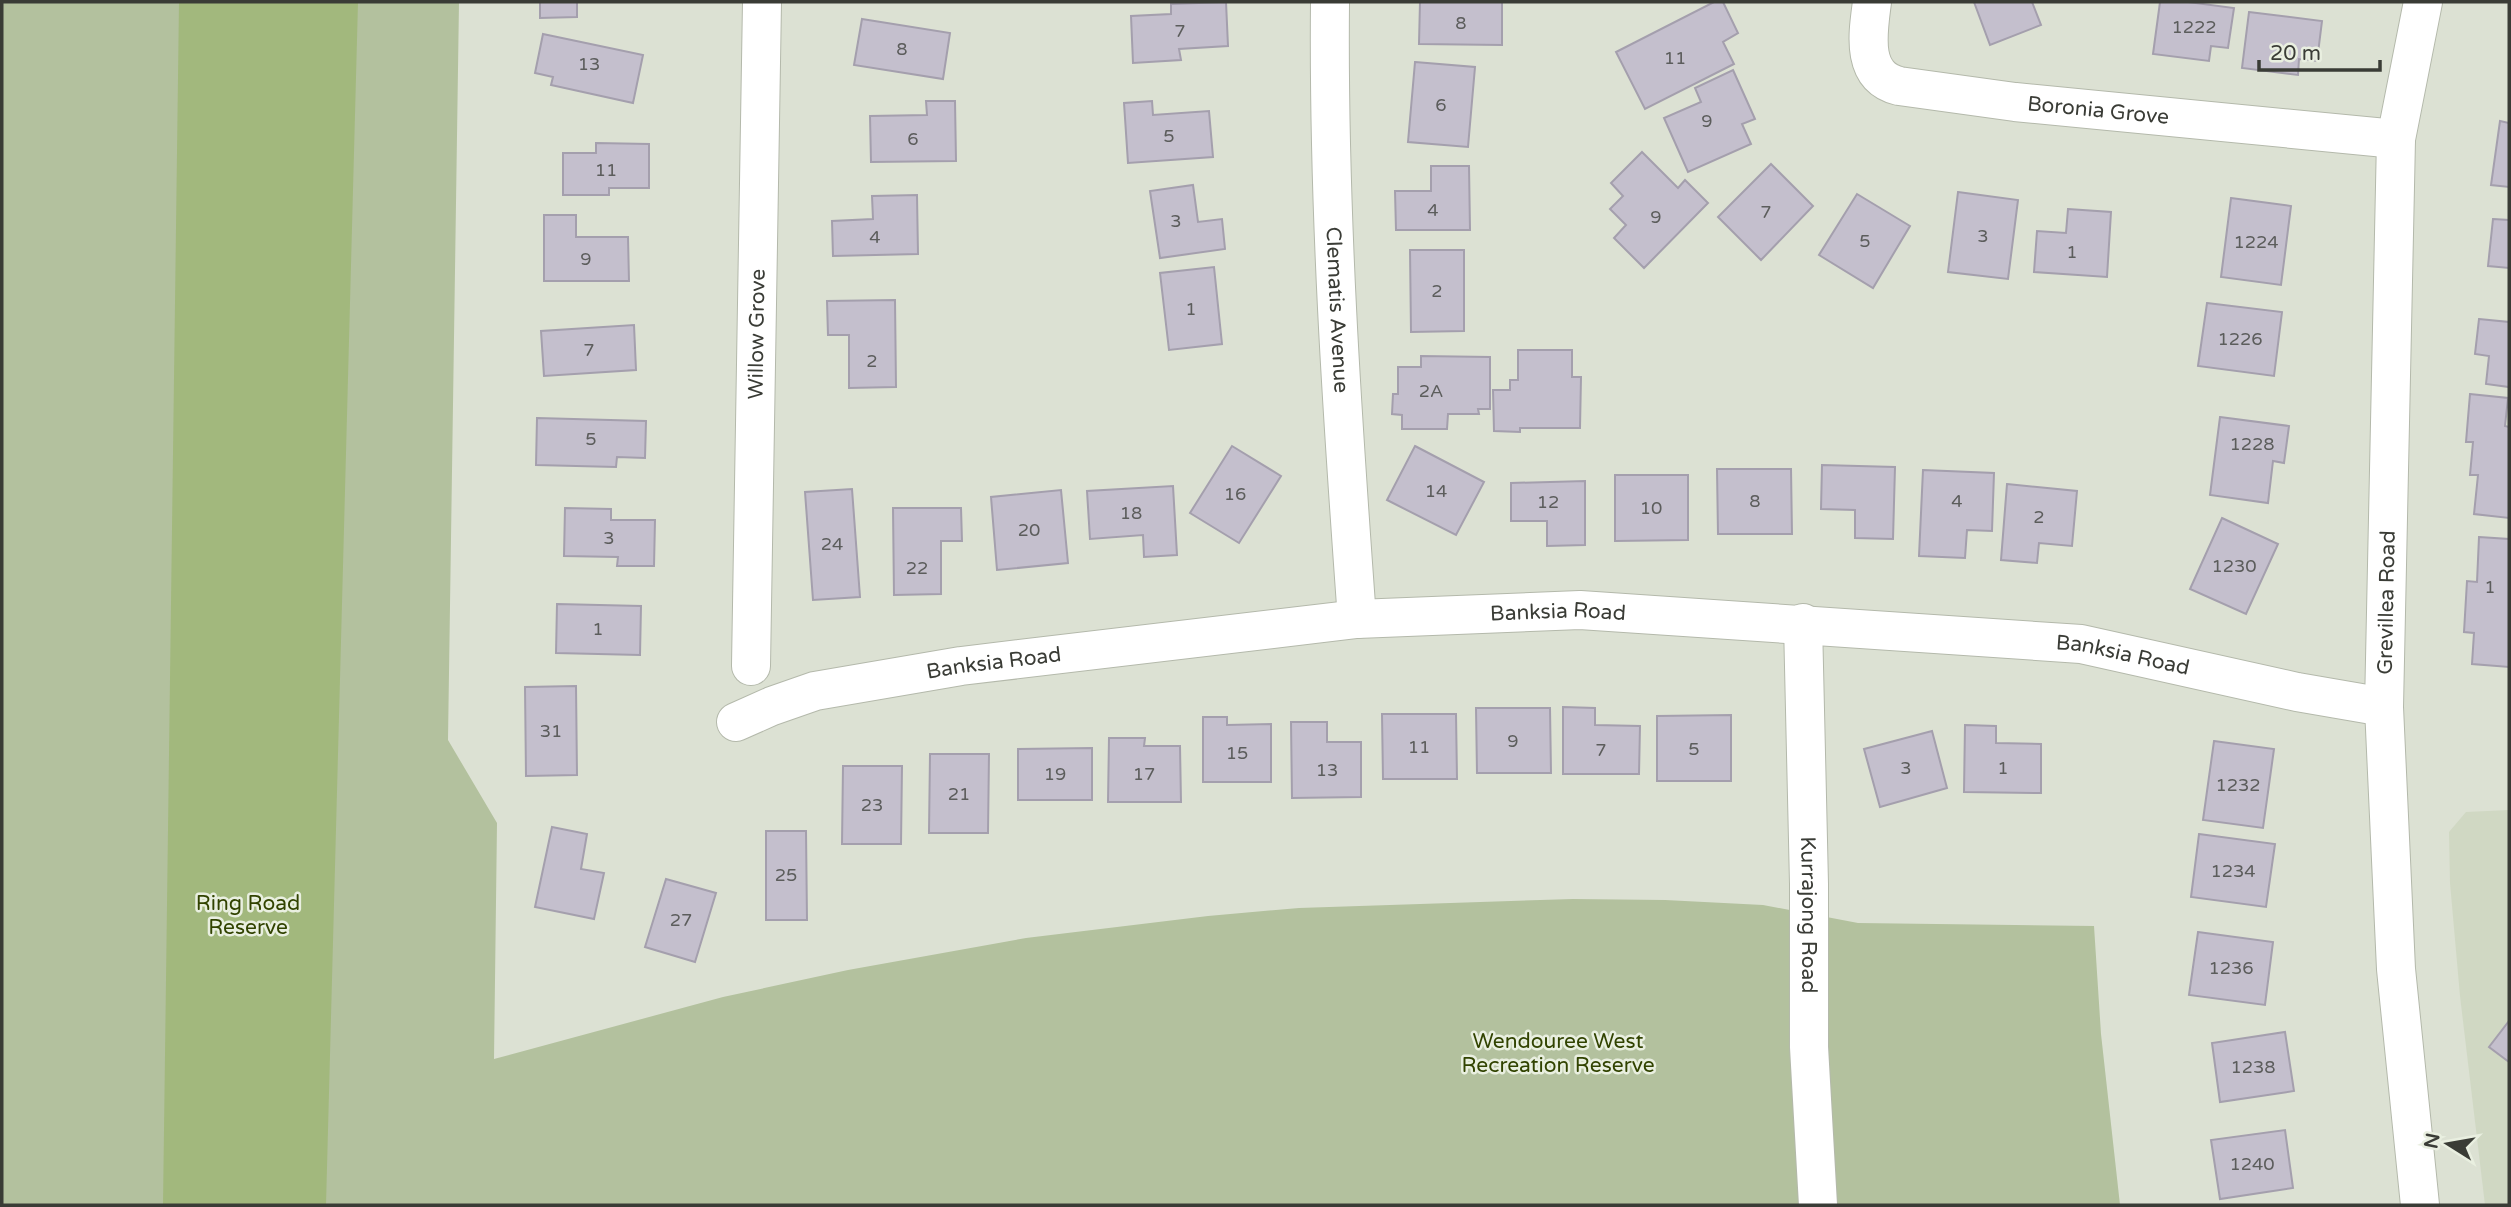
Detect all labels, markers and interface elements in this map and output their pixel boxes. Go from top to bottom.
house number: 8 [1455,12,1467,34]
house number: 1222 [2171,16,2217,38]
house number: 7 [1174,20,1186,42]
scale bar [2259,28,2380,72]
house number: 8 [896,38,908,60]
text: 20 m [2270,41,2321,66]
house number: 11 [1664,47,1686,69]
house number: 13 [578,53,600,75]
street label: Boronia Grove [2026,91,2170,130]
house number: 6 [1435,94,1447,116]
house number: 9 [1701,110,1713,132]
house number: 5 [1163,125,1175,147]
house number: 6 [907,128,919,150]
house number: 11 [595,159,617,181]
house number: 4 [1427,199,1439,221]
house number: 7 [1760,201,1772,223]
house number: 9 [1650,206,1662,228]
house number: 3 [1170,210,1182,232]
house number: 3 [1977,225,1989,247]
house number: 4 [869,226,881,248]
street label: Clematis Avenue [1320,226,1354,394]
house number: 5 [1859,230,1871,252]
house number: 1224 [2233,231,2279,253]
house number: 1 [2066,241,2078,263]
house number: 9 [580,248,592,270]
street label: Willow Grove [743,268,771,400]
house number: 2 [1431,280,1443,302]
house number: 1 [1185,298,1197,320]
house number: 1226 [2217,328,2263,350]
house number: 7 [583,339,595,361]
house number: 2 [866,350,878,372]
house number: 2A [1419,380,1443,402]
house number: 5 [585,428,597,450]
house number: 1228 [2229,433,2275,455]
house number: 14 [1425,480,1447,502]
house number: 16 [1224,483,1246,505]
house number: 8 [1749,490,1761,512]
house number: 4 [1951,490,1963,512]
house number: 12 [1537,491,1559,513]
house number: 10 [1640,497,1662,519]
house number: 18 [1120,502,1142,524]
house number: 2 [2033,506,2045,528]
house number: 20 [1018,519,1040,541]
house number: 3 [603,527,615,549]
street label: Grevillea Road [2373,530,2401,675]
house number: 24 [821,533,843,555]
house number: 1230 [2211,555,2257,577]
house number: 22 [906,557,928,579]
house number: 1 [2484,576,2496,598]
street label: Banksia Road [1490,598,1627,627]
house number: 1 [592,618,604,640]
street label: Banksia Road [2055,630,2192,681]
street label: Banksia Road [924,642,1063,685]
house number: 31 [540,720,562,742]
house number: 9 [1507,730,1519,752]
house number: 11 [1408,736,1430,758]
house number: 5 [1688,738,1700,760]
house number: 7 [1595,739,1607,761]
house number: 15 [1226,742,1248,764]
house number: 3 [1900,757,1912,779]
house number: 1 [1997,757,2009,779]
house number: 13 [1316,759,1338,781]
house number: 19 [1044,763,1066,785]
house number: 17 [1133,763,1155,785]
house number: 1232 [2215,774,2261,796]
house number: 21 [948,783,970,805]
house number: 23 [861,794,883,816]
street label: Kurrajong Road [1795,836,1821,994]
house number: 1234 [2210,860,2256,882]
house number: 25 [775,864,797,886]
park label: Ring Road Reserve [196,891,300,940]
house number: 27 [670,909,692,931]
house number: 1236 [2208,957,2254,979]
park label: Wendouree West Recreation Reserve [1461,1029,1655,1078]
house number: 1238 [2230,1056,2276,1078]
north arrow [2413,1109,2483,1179]
text: N [2420,1131,2445,1151]
house number: 1240 [2229,1153,2275,1175]

